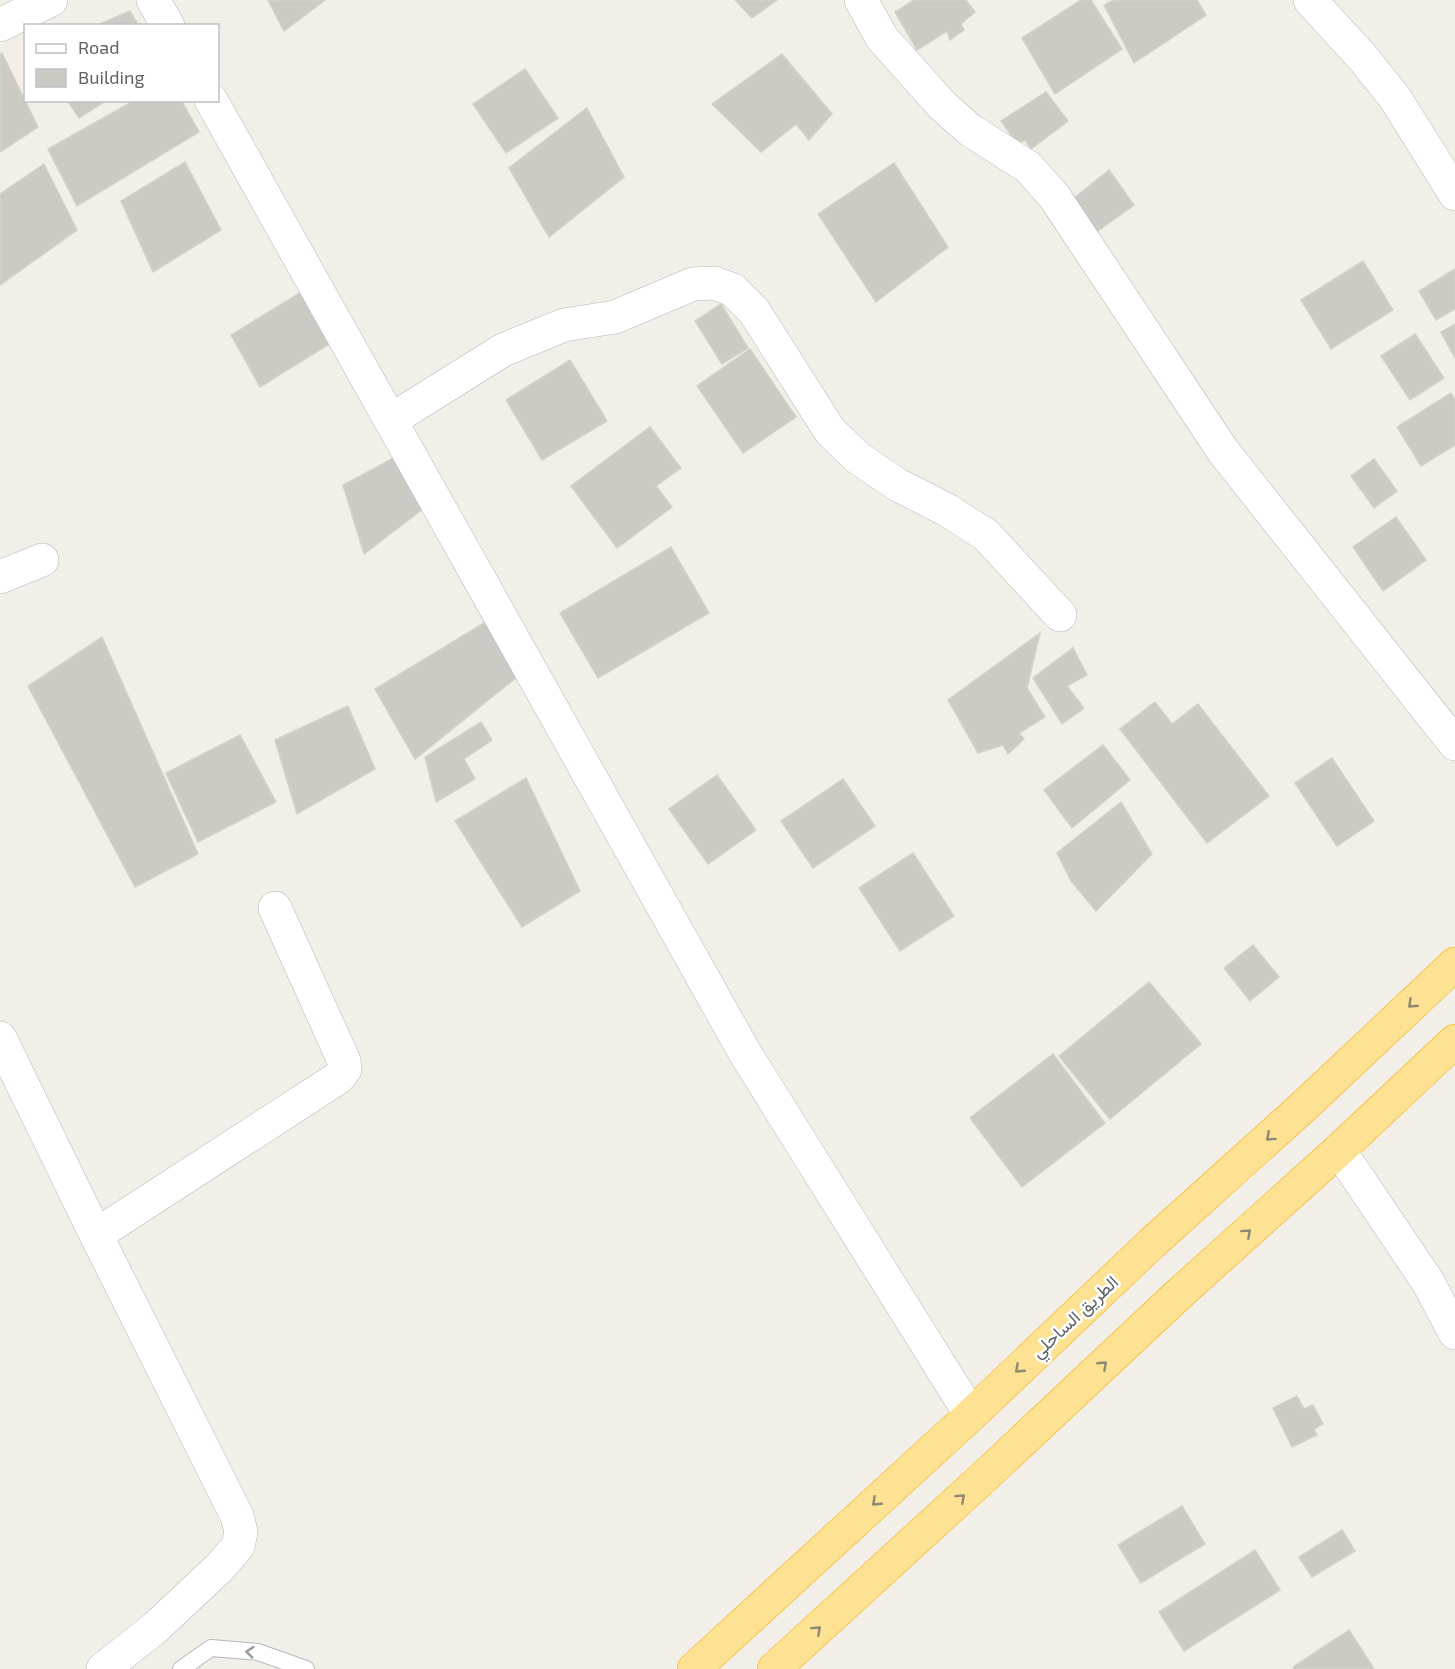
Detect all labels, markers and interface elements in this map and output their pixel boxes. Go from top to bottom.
legend [24,24,219,102]
text: Road [78,36,119,58]
text: Building [78,66,145,88]
one-way arrow [1408,996,1419,1007]
one-way arrow [1266,1130,1277,1141]
one-way arrow [1240,1229,1251,1240]
street label: الطريق الساحلي [1026,1270,1126,1366]
one-way arrow [1097,1361,1107,1372]
one-way arrow [1015,1362,1026,1373]
one-way arrow [954,1494,965,1505]
one-way arrow [873,1495,884,1506]
one-way arrow [810,1626,821,1637]
one-way arrow [246,1646,255,1658]

